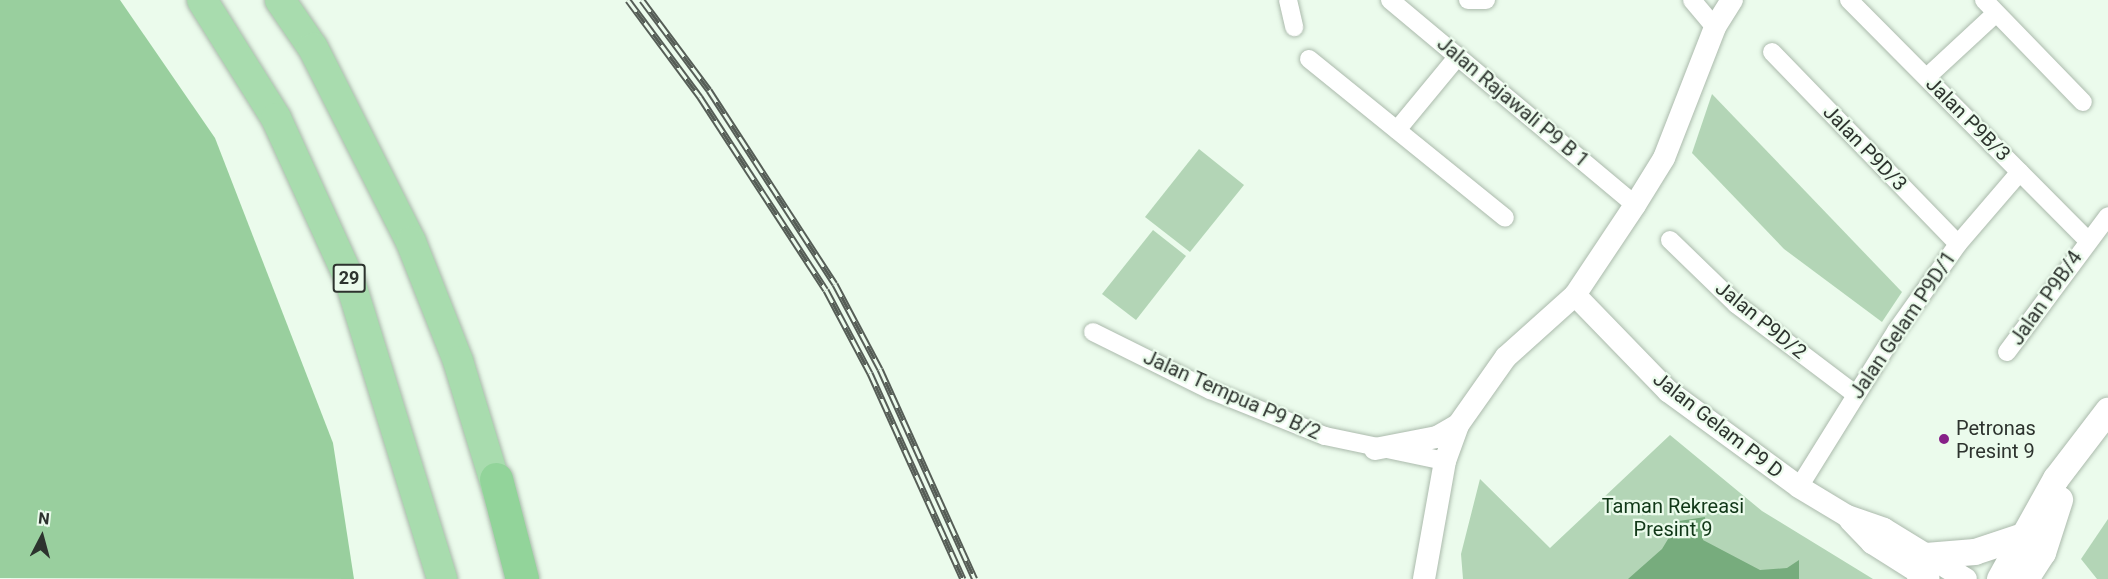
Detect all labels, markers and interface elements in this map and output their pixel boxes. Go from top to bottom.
street label: Jalan Rajawali P9 B 1 [1432,32,1594,172]
street label: Jalan P9B/3 [1921,72,2015,166]
street label: Jalan P9D/3 [1818,100,1912,196]
street label: Jalan P9B/4 [2005,246,2087,350]
street label: Jalan Gelam P9D/1 [1845,247,1961,403]
road number: 29 [332,263,366,293]
street label: Jalan P9D/2 [1711,276,1811,364]
street label: Jalan Tempua P9 B/2 [1140,345,1324,445]
street label: Jalan Gelam P9 D [1648,367,1788,483]
place label: Petronas Presint 9 [1956,416,2036,463]
marker: Petronas Presint 9 [1937,432,1951,446]
park label: Taman Rekreasi Presint 9 [1602,494,1744,541]
north arrow [12,507,72,567]
text: N [37,509,51,529]

